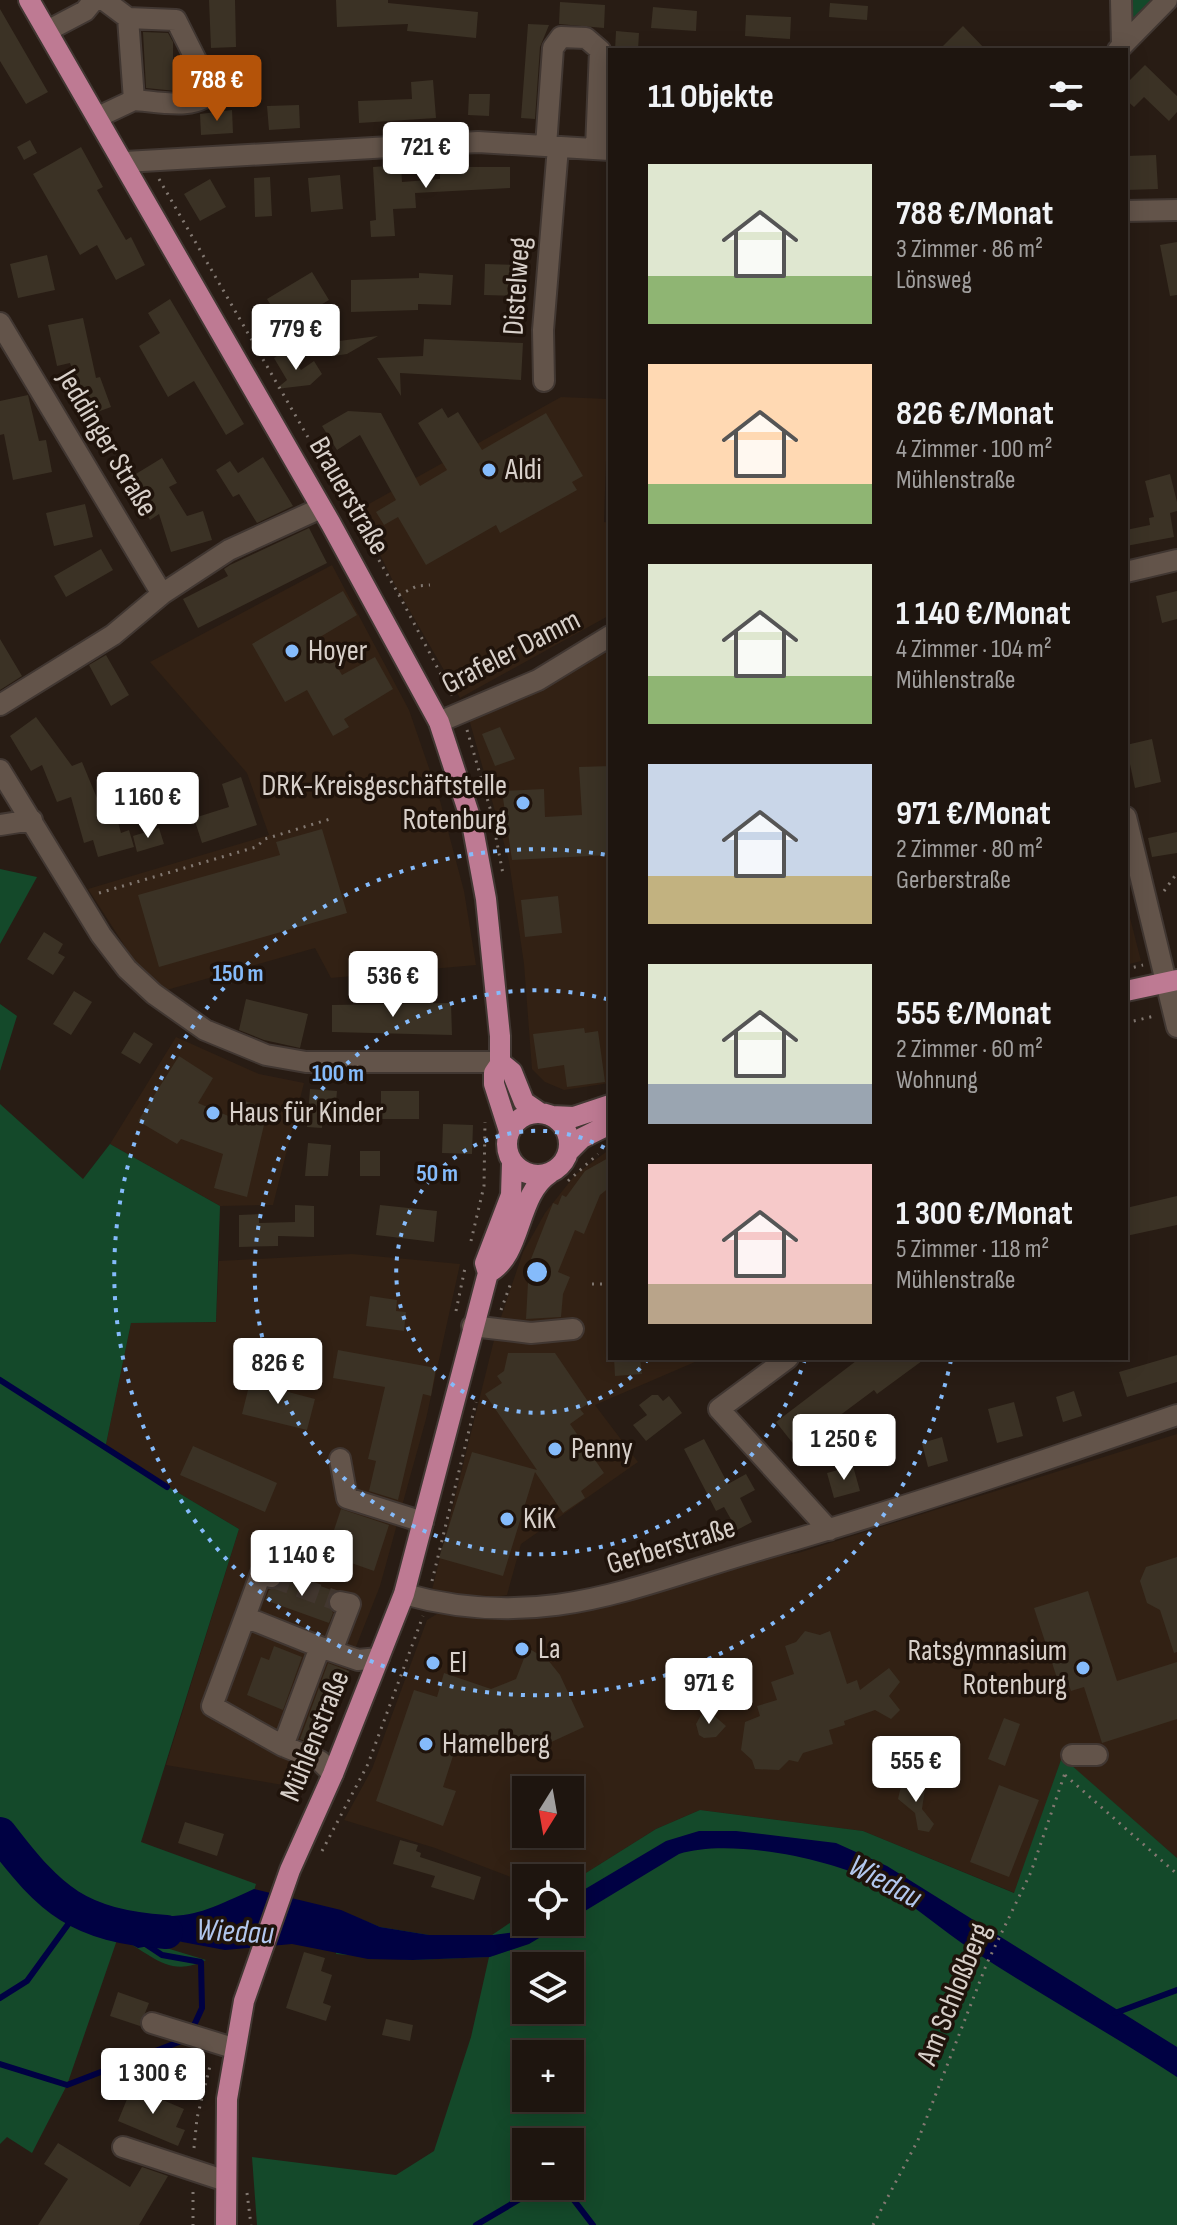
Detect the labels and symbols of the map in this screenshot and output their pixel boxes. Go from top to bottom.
pin: 788 € [161,55,273,123]
pin: 721 € [370,122,482,190]
street label: Distelweg [496,236,538,336]
pin: 779 € [240,304,352,372]
street label: Jeddinger Straße [48,362,165,523]
street label: Brauerstraße [301,431,397,561]
place label: Aldi [504,452,542,488]
marker: Aldi [480,461,498,479]
street label: Grafeler Damm [436,602,586,702]
place label: Hoyer [308,633,368,669]
marker: Hoyer [283,642,301,660]
place label: DRK-Kreisgeschäftstelle Rotenburg [262,768,507,838]
pin: 1 160 € [74,772,222,840]
marker: DRK-Kreisgeschäftstelle Rotenburg [514,794,532,812]
pin: 536 € [337,951,449,1019]
text: 150 m [212,959,264,988]
text: 100 m [312,1059,364,1088]
place label: Haus für Kinder [229,1095,384,1131]
marker: Haus für Kinder [204,1104,222,1122]
text: 50 m [416,1159,458,1188]
centre of rings [523,1258,551,1286]
pin: 826 € [222,1338,334,1406]
pin: 1 250 € [770,1414,918,1482]
place label: Penny [571,1431,633,1467]
marker: Penny [546,1440,564,1458]
place label: KiK [523,1501,556,1537]
street label: Gerberstraße [602,1509,740,1583]
marker: KiK [498,1510,516,1528]
pin: 1 140 € [228,1530,376,1598]
place label: La [538,1631,561,1667]
place label: Ratsgymnasium Rotenburg [908,1633,1067,1703]
marker: La [513,1640,531,1658]
place label: El [449,1645,467,1681]
marker: El [424,1654,442,1672]
pin: 971 € [653,1658,765,1726]
marker: Ratsgymnasium Rotenburg [1074,1659,1092,1677]
street label: Mühlenstraße [272,1665,358,1807]
place label: Hamelberg [442,1726,550,1762]
marker: Hamelberg [417,1735,435,1753]
pin: 555 € [860,1736,972,1804]
north arrow [512,1776,584,1848]
water label: Wiedau [841,1847,929,1917]
water label: Wiedau [195,1910,275,1954]
street label: Am Schloßberg [909,1918,999,2071]
pin: 1 300 € [79,2048,227,2116]

